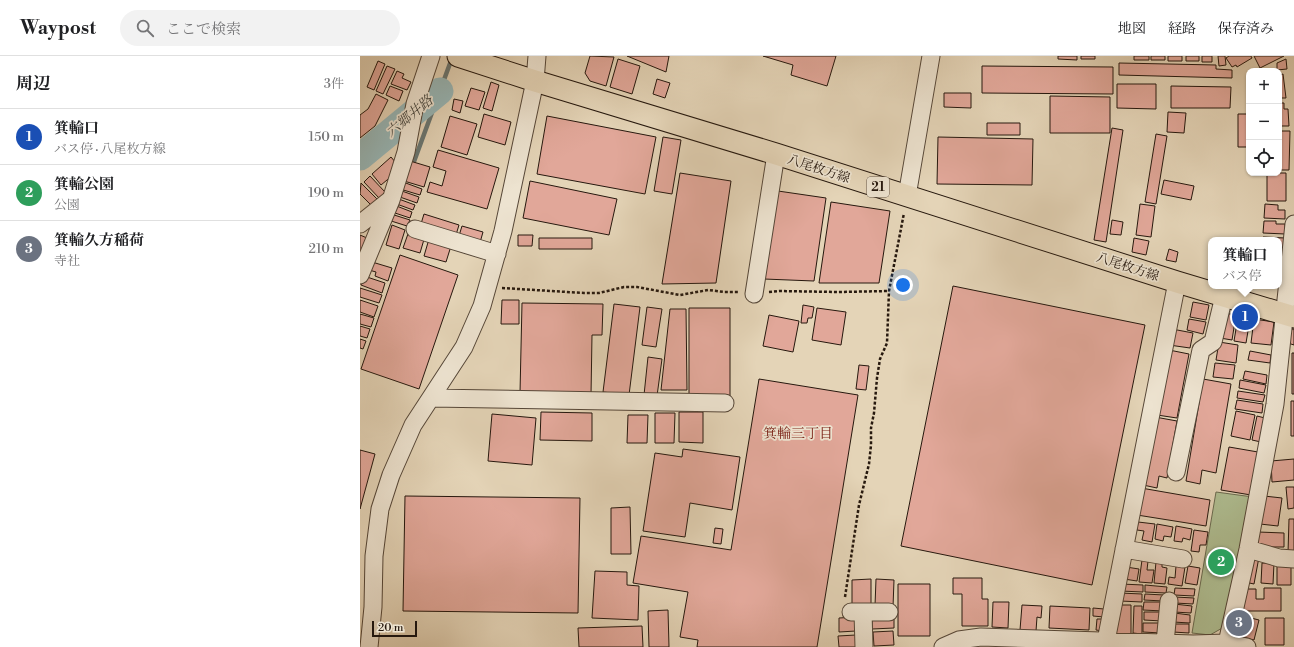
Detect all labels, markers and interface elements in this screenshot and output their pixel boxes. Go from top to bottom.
search box [120,10,400,46]
text: Waypost [20,16,96,40]
icon: search [134,17,156,39]
text: ここで検索 [166,20,241,39]
text: 地図 [1118,20,1146,38]
text: 経路 [1168,20,1196,38]
text: 保存済み [1218,20,1274,38]
map controls [1246,68,1282,176]
button: + [1246,68,1282,104]
text: 周辺 [16,73,50,95]
text: 3件 [324,76,344,92]
water label: 六郷井路 [382,91,438,142]
button: − [1246,104,1282,140]
text: 箕輪口 [54,119,99,138]
text: 1 [26,129,32,145]
text: 150 m [309,129,344,145]
button: locate [1246,140,1282,176]
text: バス停 · 八尾枚方線 [54,141,166,157]
street label: 八尾枚方線 [785,151,852,187]
text: 箕輪公園 [54,175,114,194]
road number: 21 [867,177,889,197]
text: 2 [25,185,33,201]
text: 190 m [308,185,344,201]
text: 公園 [54,197,80,213]
text: 箕輪久方稲荷 [54,231,144,250]
popup [1208,237,1282,289]
text: 3 [25,241,33,257]
text: 210 m [309,241,344,257]
text: 箕輪口 [1222,246,1268,265]
street label: 八尾枚方線 [1094,249,1161,285]
text: 寺社 [54,253,80,269]
text: バス停 [1222,268,1262,284]
your location [893,275,913,295]
pin: 1 [1232,302,1258,332]
district label: 箕輪三丁目 [763,425,833,443]
pin: 2 [1208,547,1234,577]
pin: 3 [1226,608,1252,638]
scale bar [372,619,417,638]
text: 20 m [378,621,403,635]

